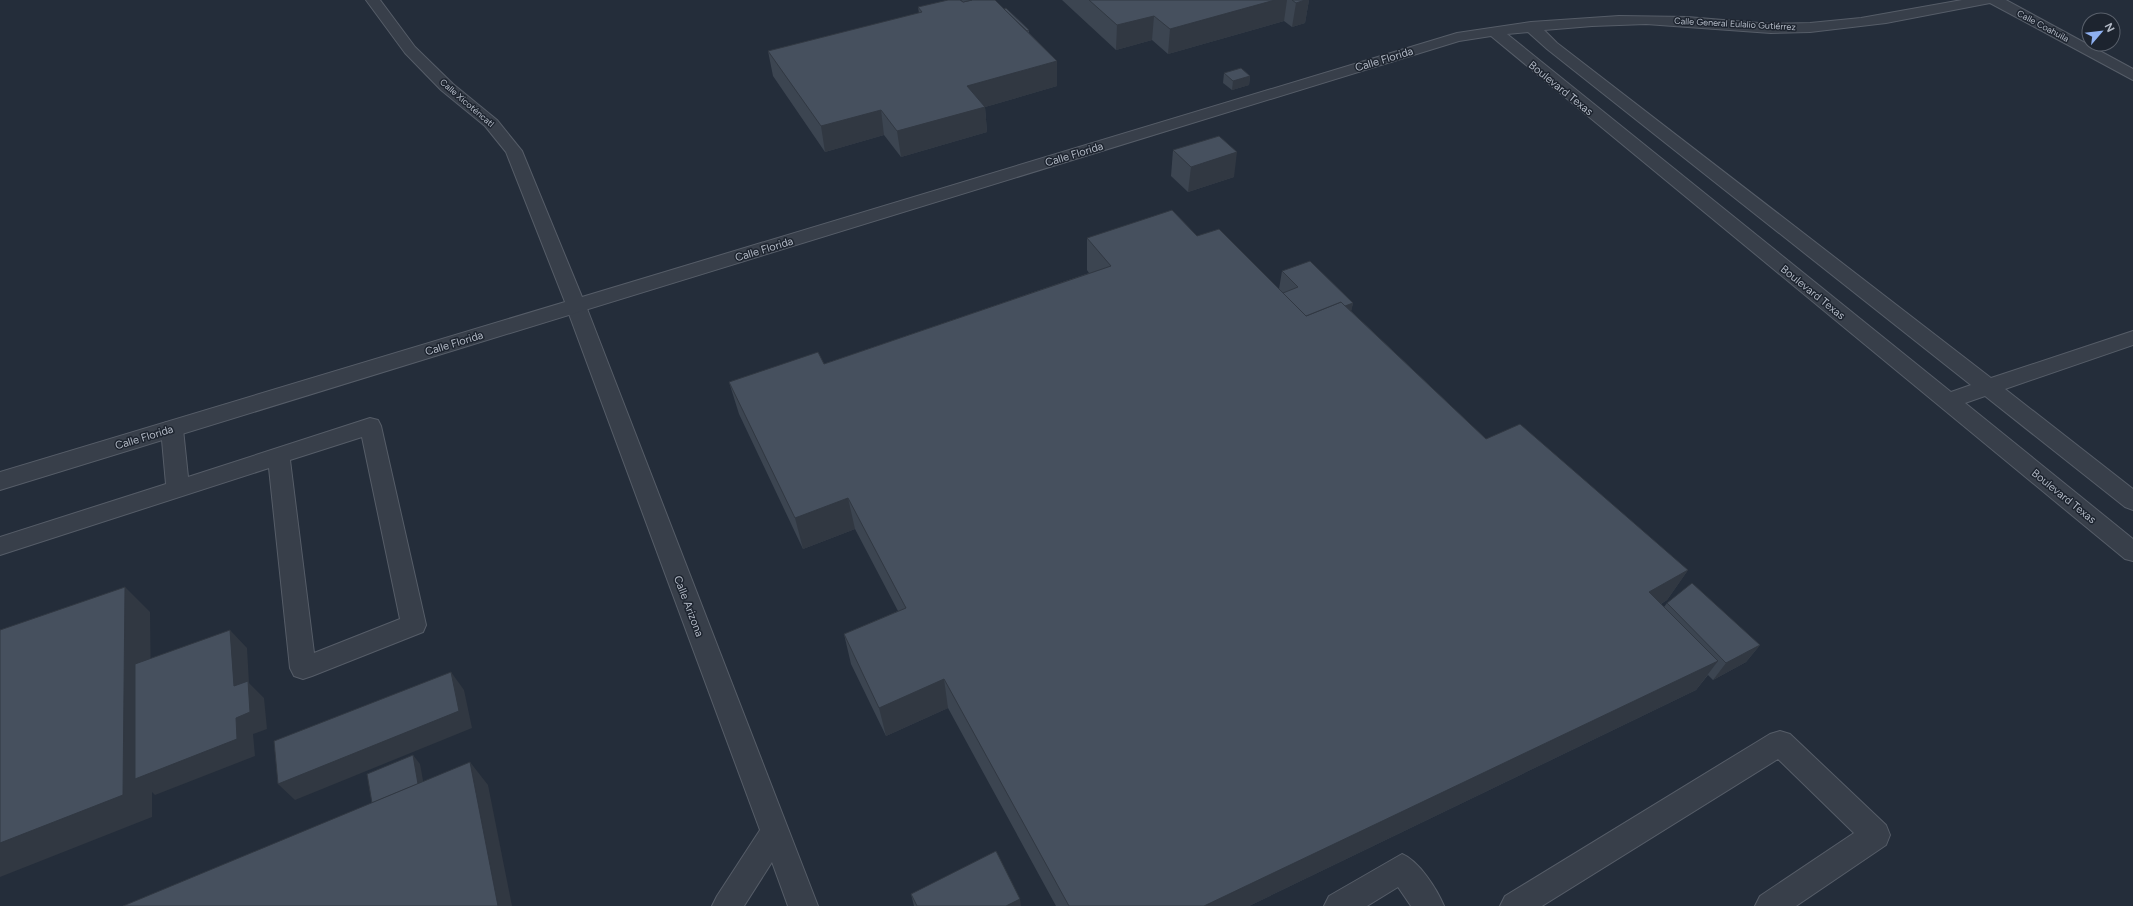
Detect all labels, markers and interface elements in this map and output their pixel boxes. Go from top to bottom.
street label: Calle Coahuila [2015,7,2071,44]
north arrow [2081,12,2121,52]
street label: Calle General Eulalio Gutiérrez [1674,15,1797,32]
text: N [2102,21,2117,34]
street label: Calle Florida [1353,44,1415,74]
street label: Boulevard Texas [1526,59,1595,118]
street label: Calle Xicoténcatl [438,76,497,129]
street label: Calle Florida [1043,139,1105,169]
street label: Calle Florida [733,234,795,264]
street label: Boulevard Texas [1778,263,1847,322]
street label: Calle Florida [423,328,485,358]
street label: Calle Florida [113,422,175,452]
street label: Boulevard Texas [2029,467,2098,526]
street label: Calle Arizona [671,574,706,639]

